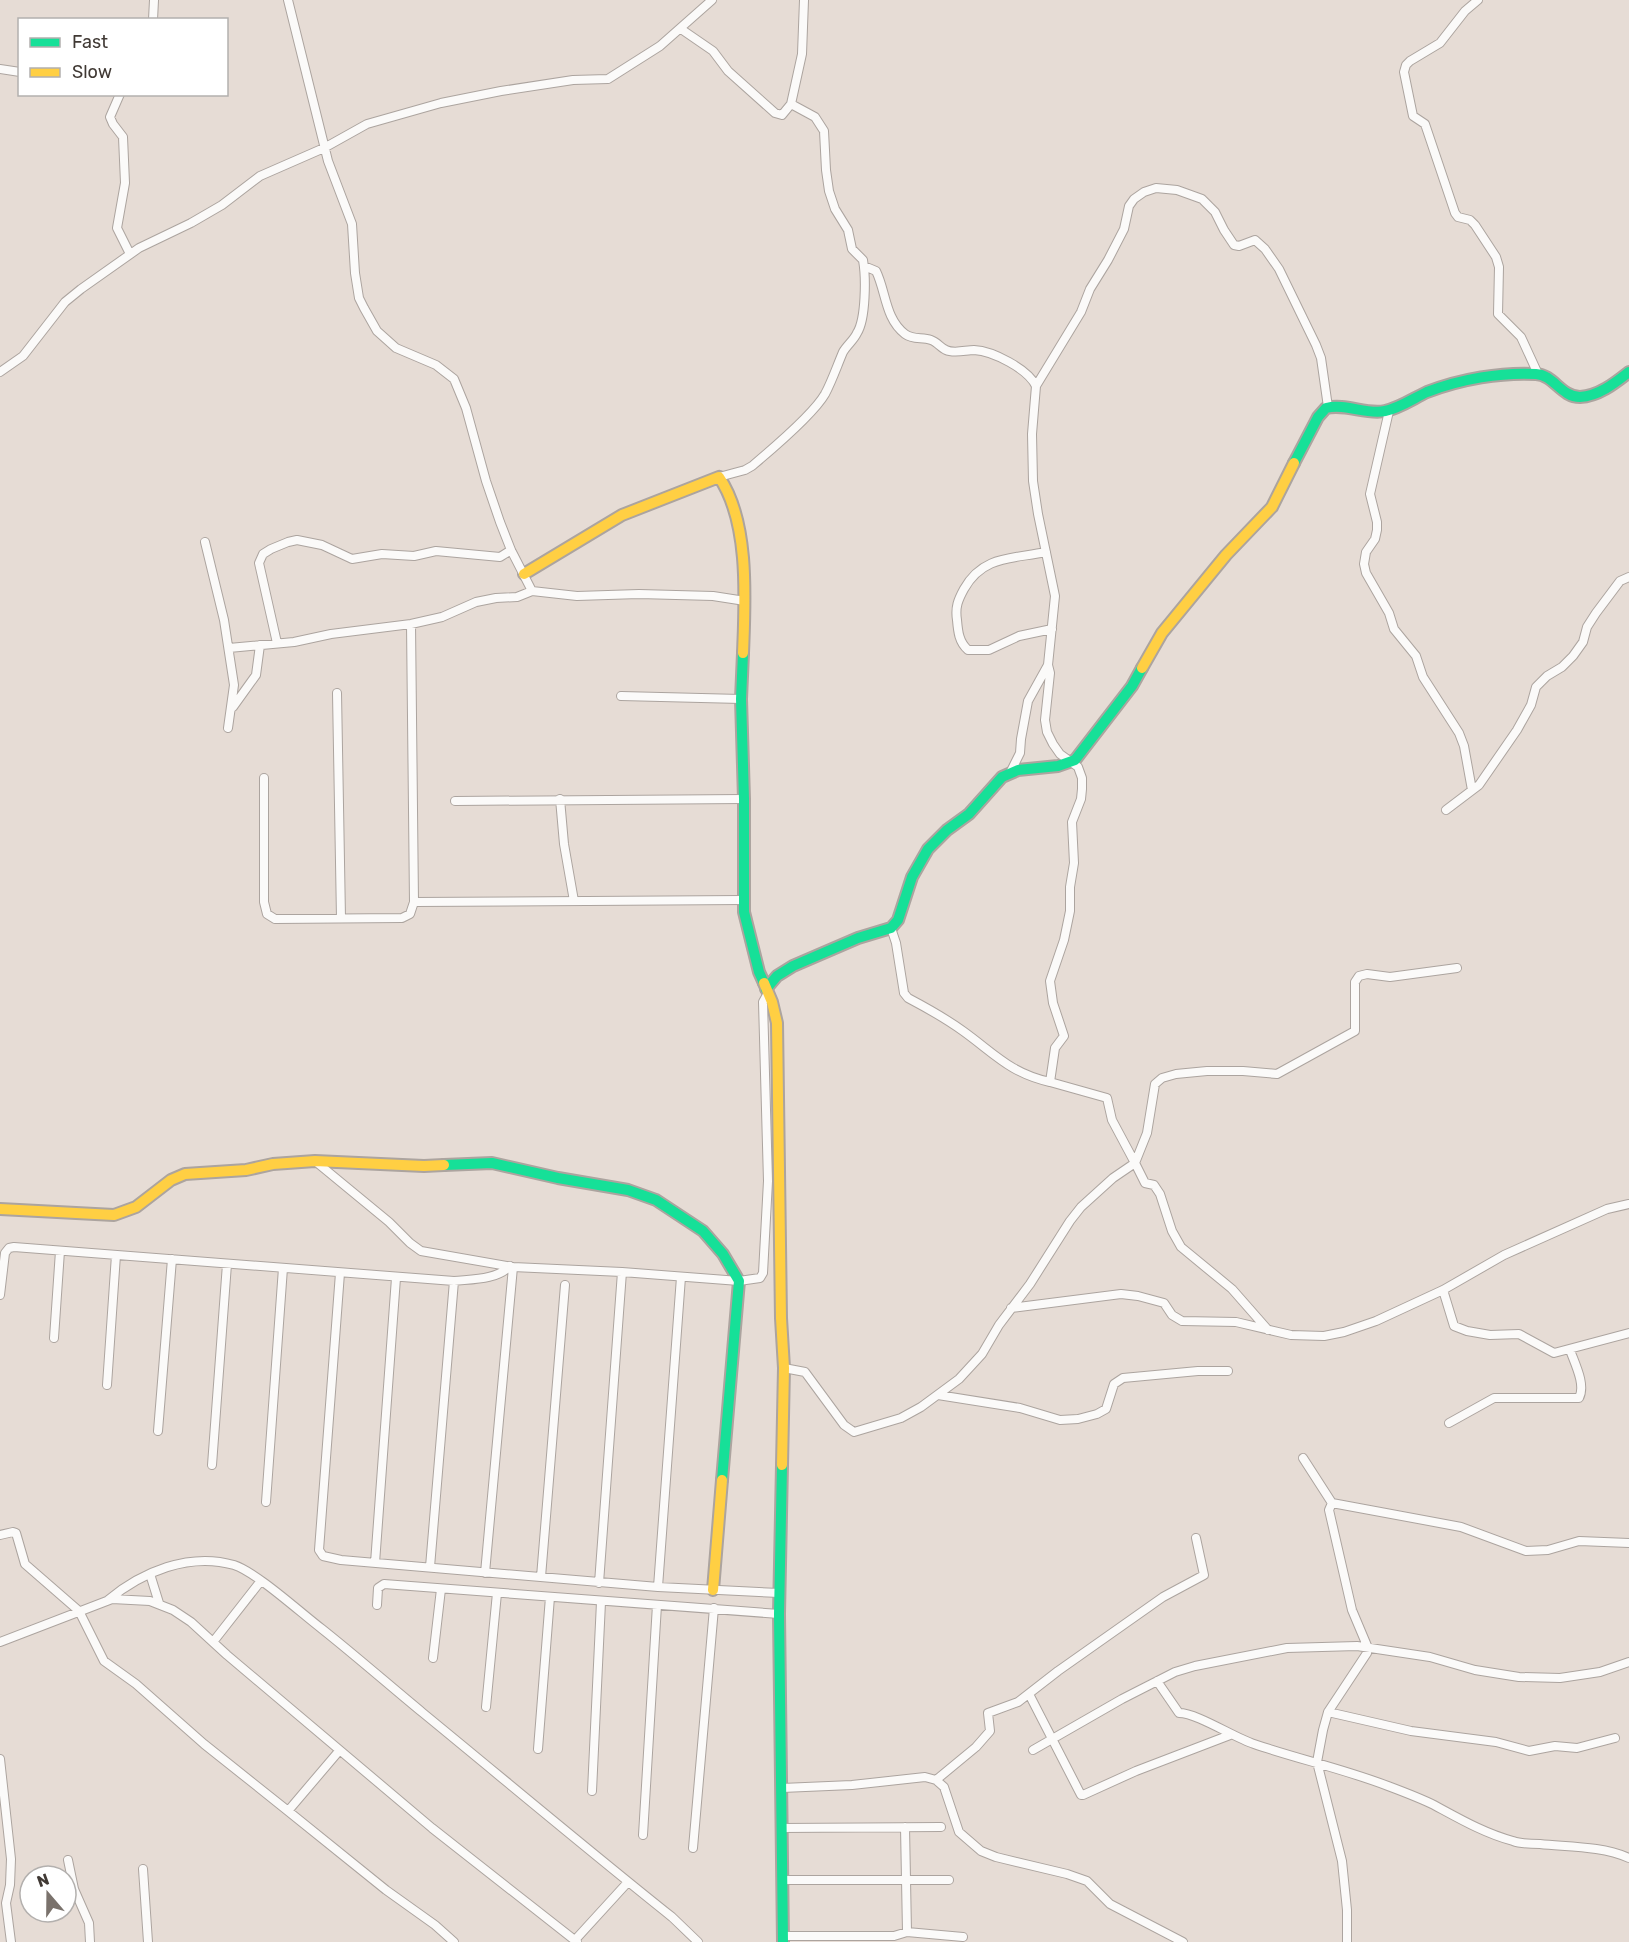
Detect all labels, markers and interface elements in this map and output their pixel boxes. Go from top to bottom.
legend [18,18,228,96]
text: Fast [72,31,108,53]
text: Slow [72,61,112,83]
north arrow [18,1864,78,1924]
text: N [34,1869,52,1891]

